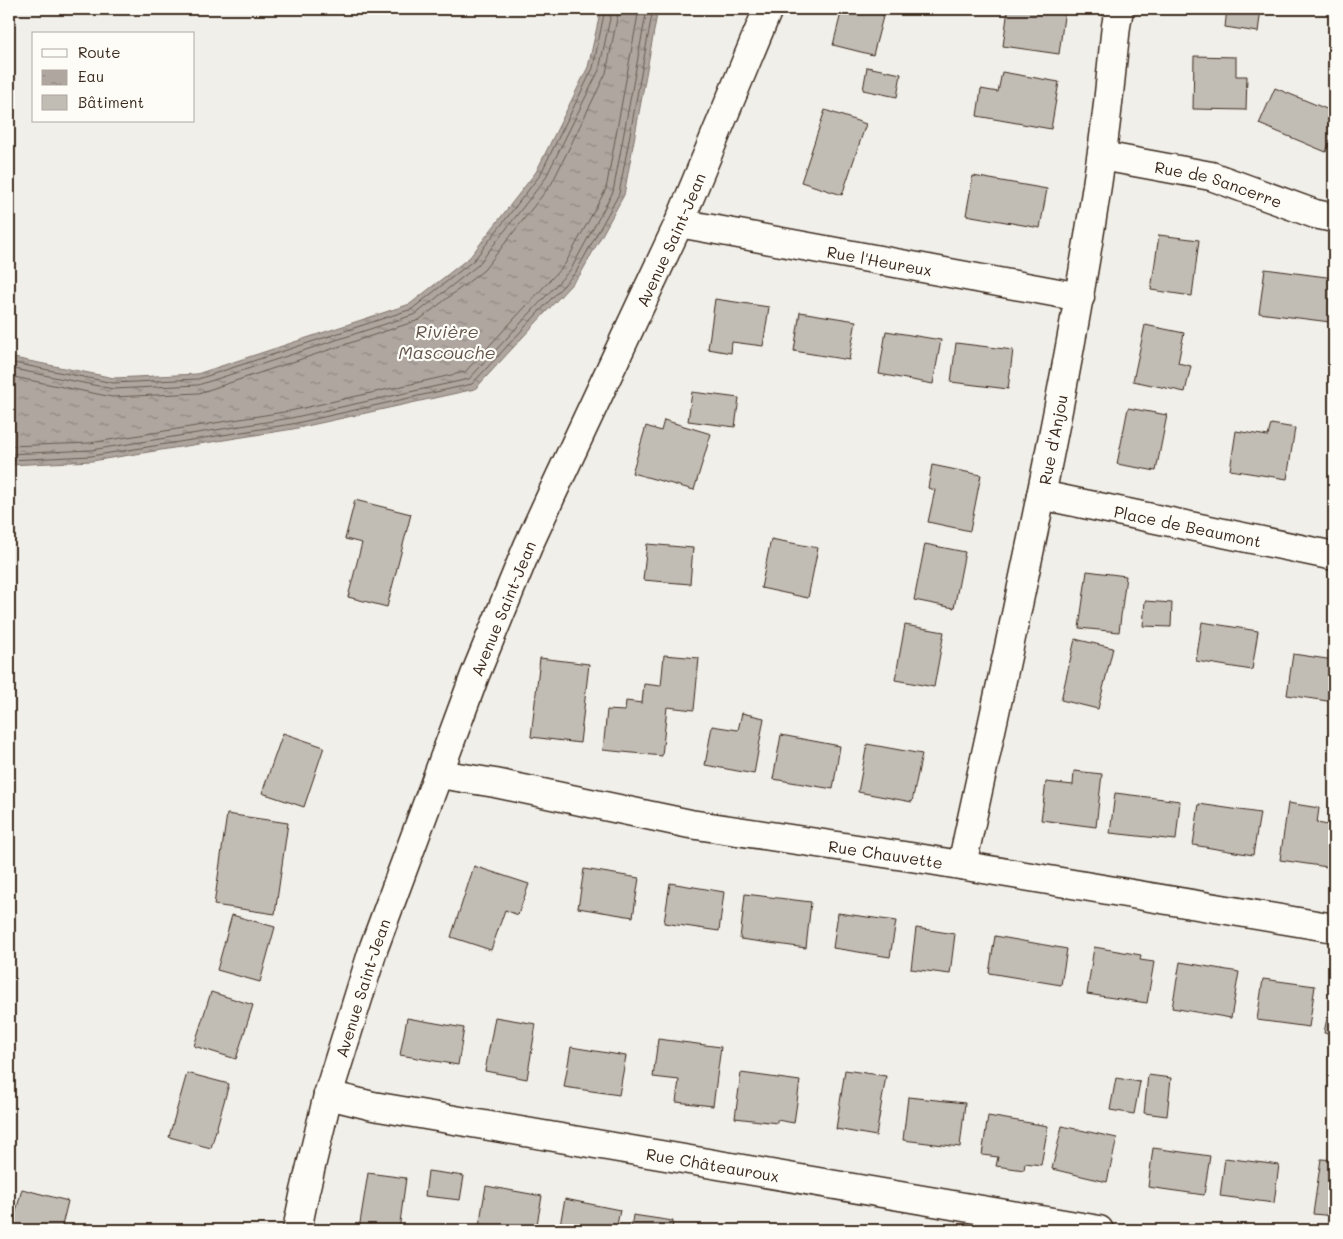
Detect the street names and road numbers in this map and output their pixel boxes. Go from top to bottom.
street label: Rue de Sancerre [1153,155,1285,212]
street label: Avenue Saint-Jean [631,169,709,310]
street label: Rue l'Heureux [825,240,934,280]
street label: Rue d'Anjou [1033,393,1071,486]
street label: Place de Beaumont [1112,500,1264,551]
street label: Avenue Saint-Jean [465,537,540,679]
street label: Rue Chauvette [827,834,945,873]
street label: Avenue Saint-Jean [330,915,394,1060]
street label: Rue Châteauroux [645,1142,781,1186]

